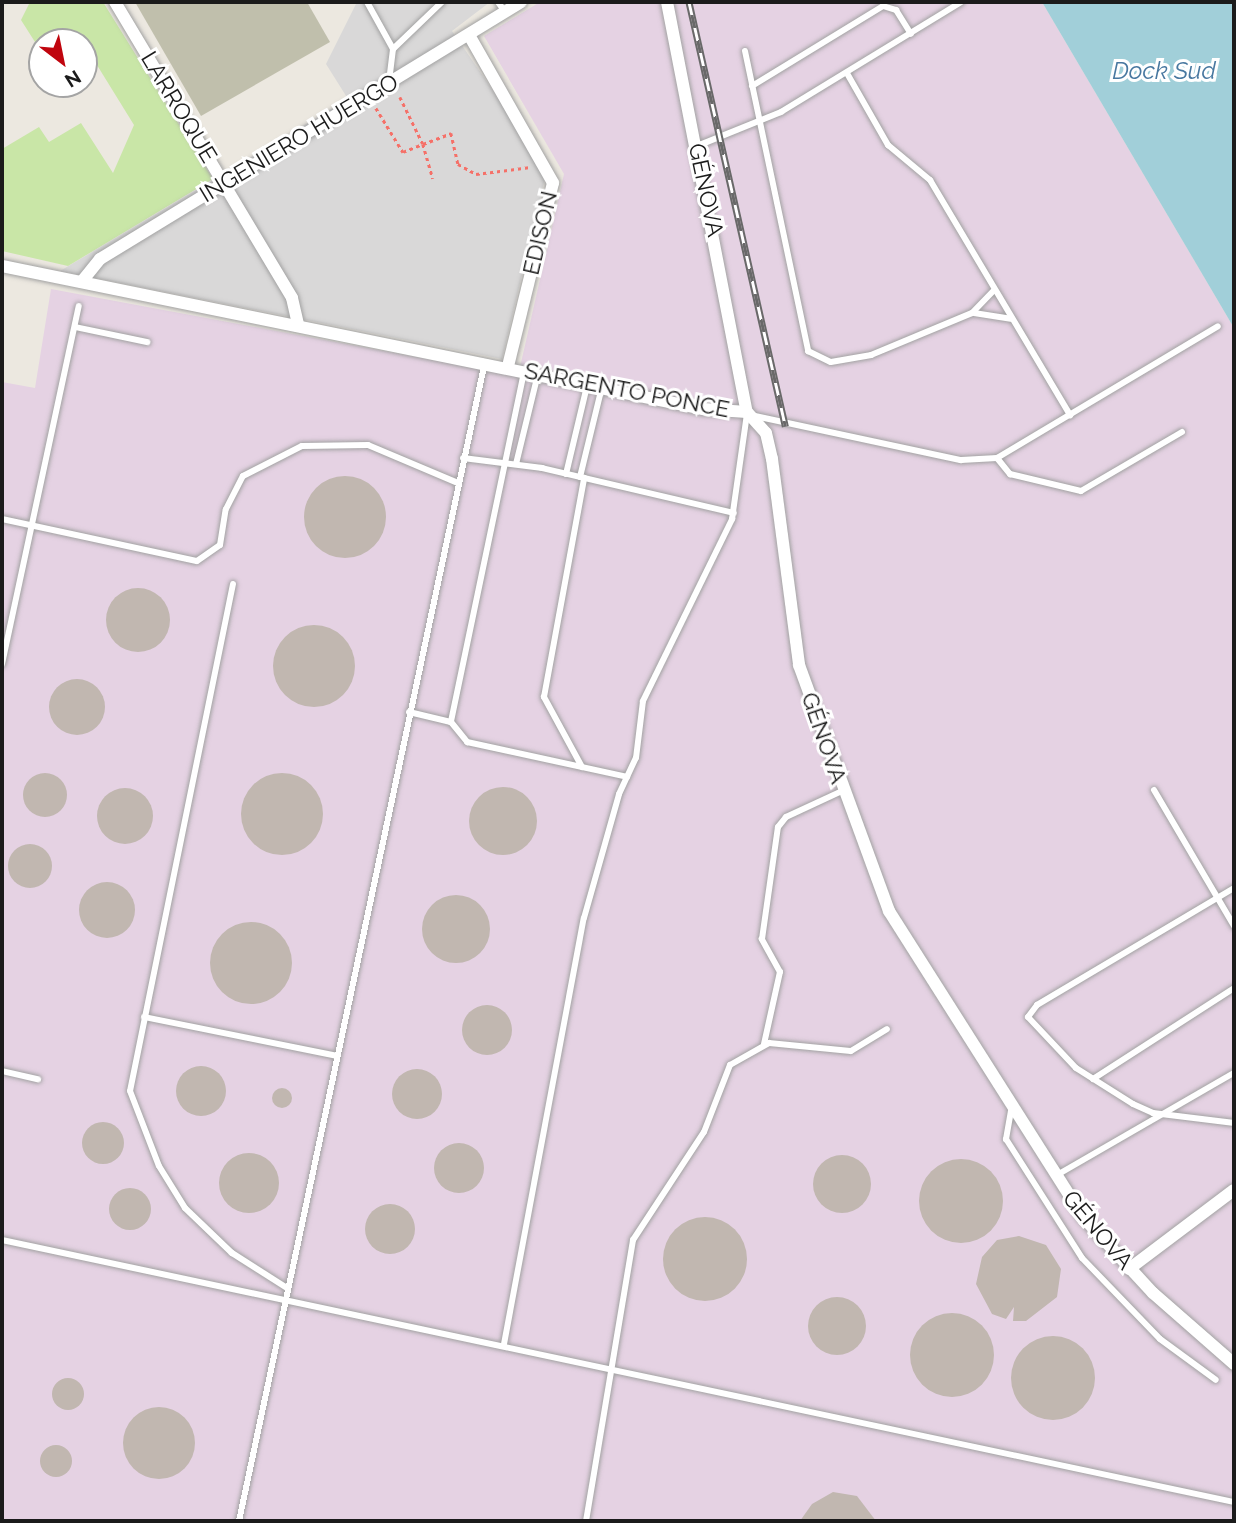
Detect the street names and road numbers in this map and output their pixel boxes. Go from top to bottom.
street label: LARROQUE [135,46,223,168]
street label: INGENIERO HUERGO [195,68,403,208]
street label: GÉNOVA [683,141,729,239]
street label: EDISON [517,188,563,278]
street label: SARGENTO PONCE [522,357,732,423]
street label: GÉNOVA [796,689,852,787]
street label: GÉNOVA [1057,1185,1139,1275]

